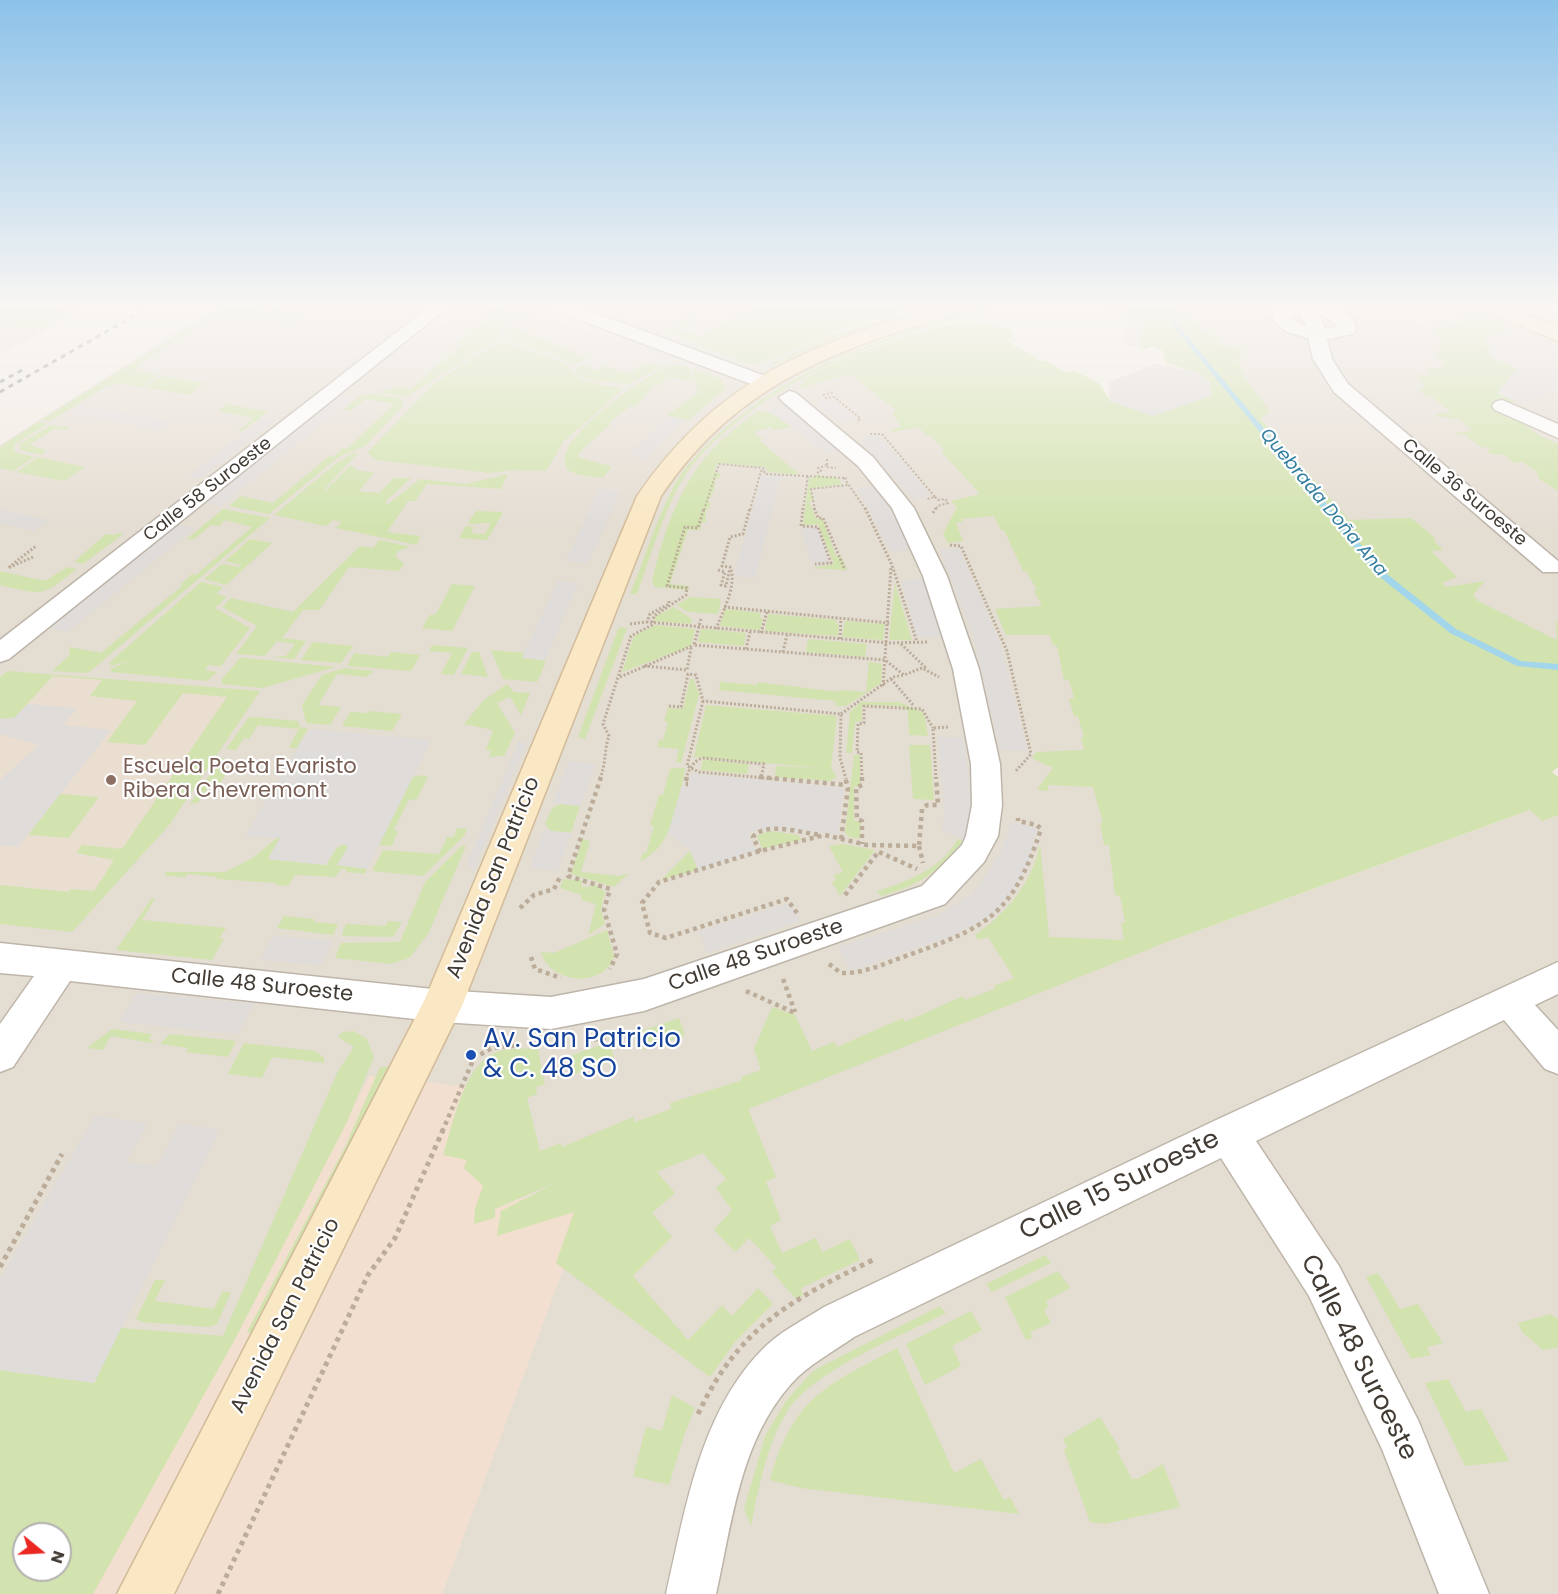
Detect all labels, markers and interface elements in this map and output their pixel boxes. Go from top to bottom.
water label: Quebrada Doña Ana [1255,425,1391,581]
street label: Calle 58 Suroeste [140,433,276,547]
street label: Calle 36 Suroeste [1397,434,1531,552]
place label: Escuela Poeta Evaristo Ribera Chevremont [123,755,357,805]
marker: Escuela Poeta Evaristo Ribera Chevremont [104,773,118,787]
street label: Avenida San Patricio [442,773,546,983]
street label: Calle 48 Suroeste [665,914,847,998]
street label: Calle 48 Suroeste [170,964,354,1008]
place label: Av. San Patricio & C. 48 SO [483,1024,681,1086]
marker: Av. San Patricio & C. 48 SO [464,1048,478,1062]
street label: Calle 15 Suroeste [1015,1124,1225,1248]
street label: Avenida San Patricio [226,1214,346,1418]
street label: Calle 48 Suroeste [1293,1250,1423,1466]
north arrow [12,1522,72,1582]
text: N [45,1548,70,1566]

